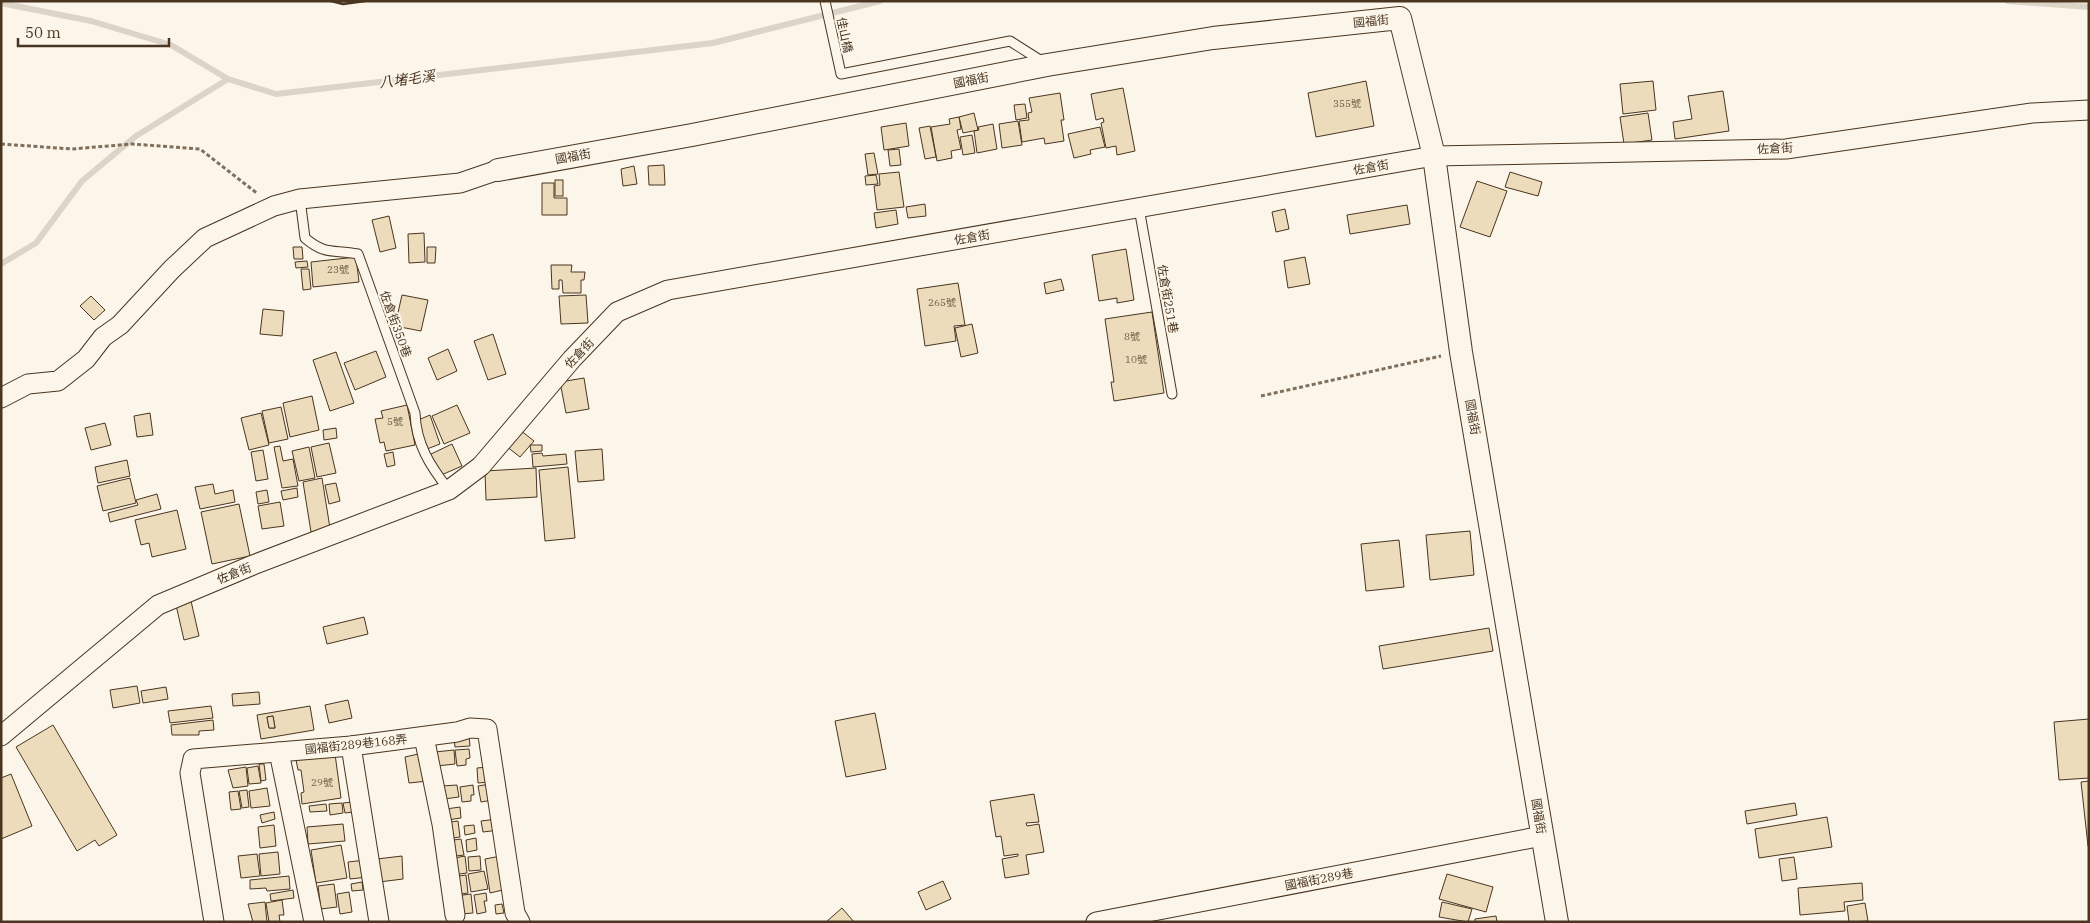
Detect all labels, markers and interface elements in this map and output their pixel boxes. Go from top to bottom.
street label: 國福街 [1352,12,1390,30]
scale bar [18,15,169,47]
street label: 佳山橋 [834,16,856,54]
text: 50 m [25,23,61,42]
water label: 八堵毛溪 [378,66,438,91]
street label: 國福街 [952,69,990,91]
house number: 355號 [1333,97,1361,110]
street label: 佐倉街 [1757,140,1793,156]
street label: 國福街 [554,145,592,167]
street label: 佐倉街 [1352,156,1390,178]
street label: 佐倉街 [953,226,991,248]
house number: 23號 [327,263,349,276]
street label: 佐倉街251巷 [1155,263,1181,335]
street label: 佐倉街350巷 [377,289,415,359]
house number: 265號 [928,296,956,309]
house number: 8號 [1124,330,1140,343]
street label: 佐倉街 [561,335,597,371]
house number: 10號 [1125,353,1147,366]
street label: 國福街 [1462,398,1484,436]
house number: 5號 [387,415,403,428]
street label: 佐倉街 [214,559,254,587]
street label: 國福街289巷168弄 [304,731,408,757]
house number: 29號 [311,776,333,789]
street label: 國福街 [1529,797,1549,835]
street label: 國福街289巷 [1283,865,1355,893]

